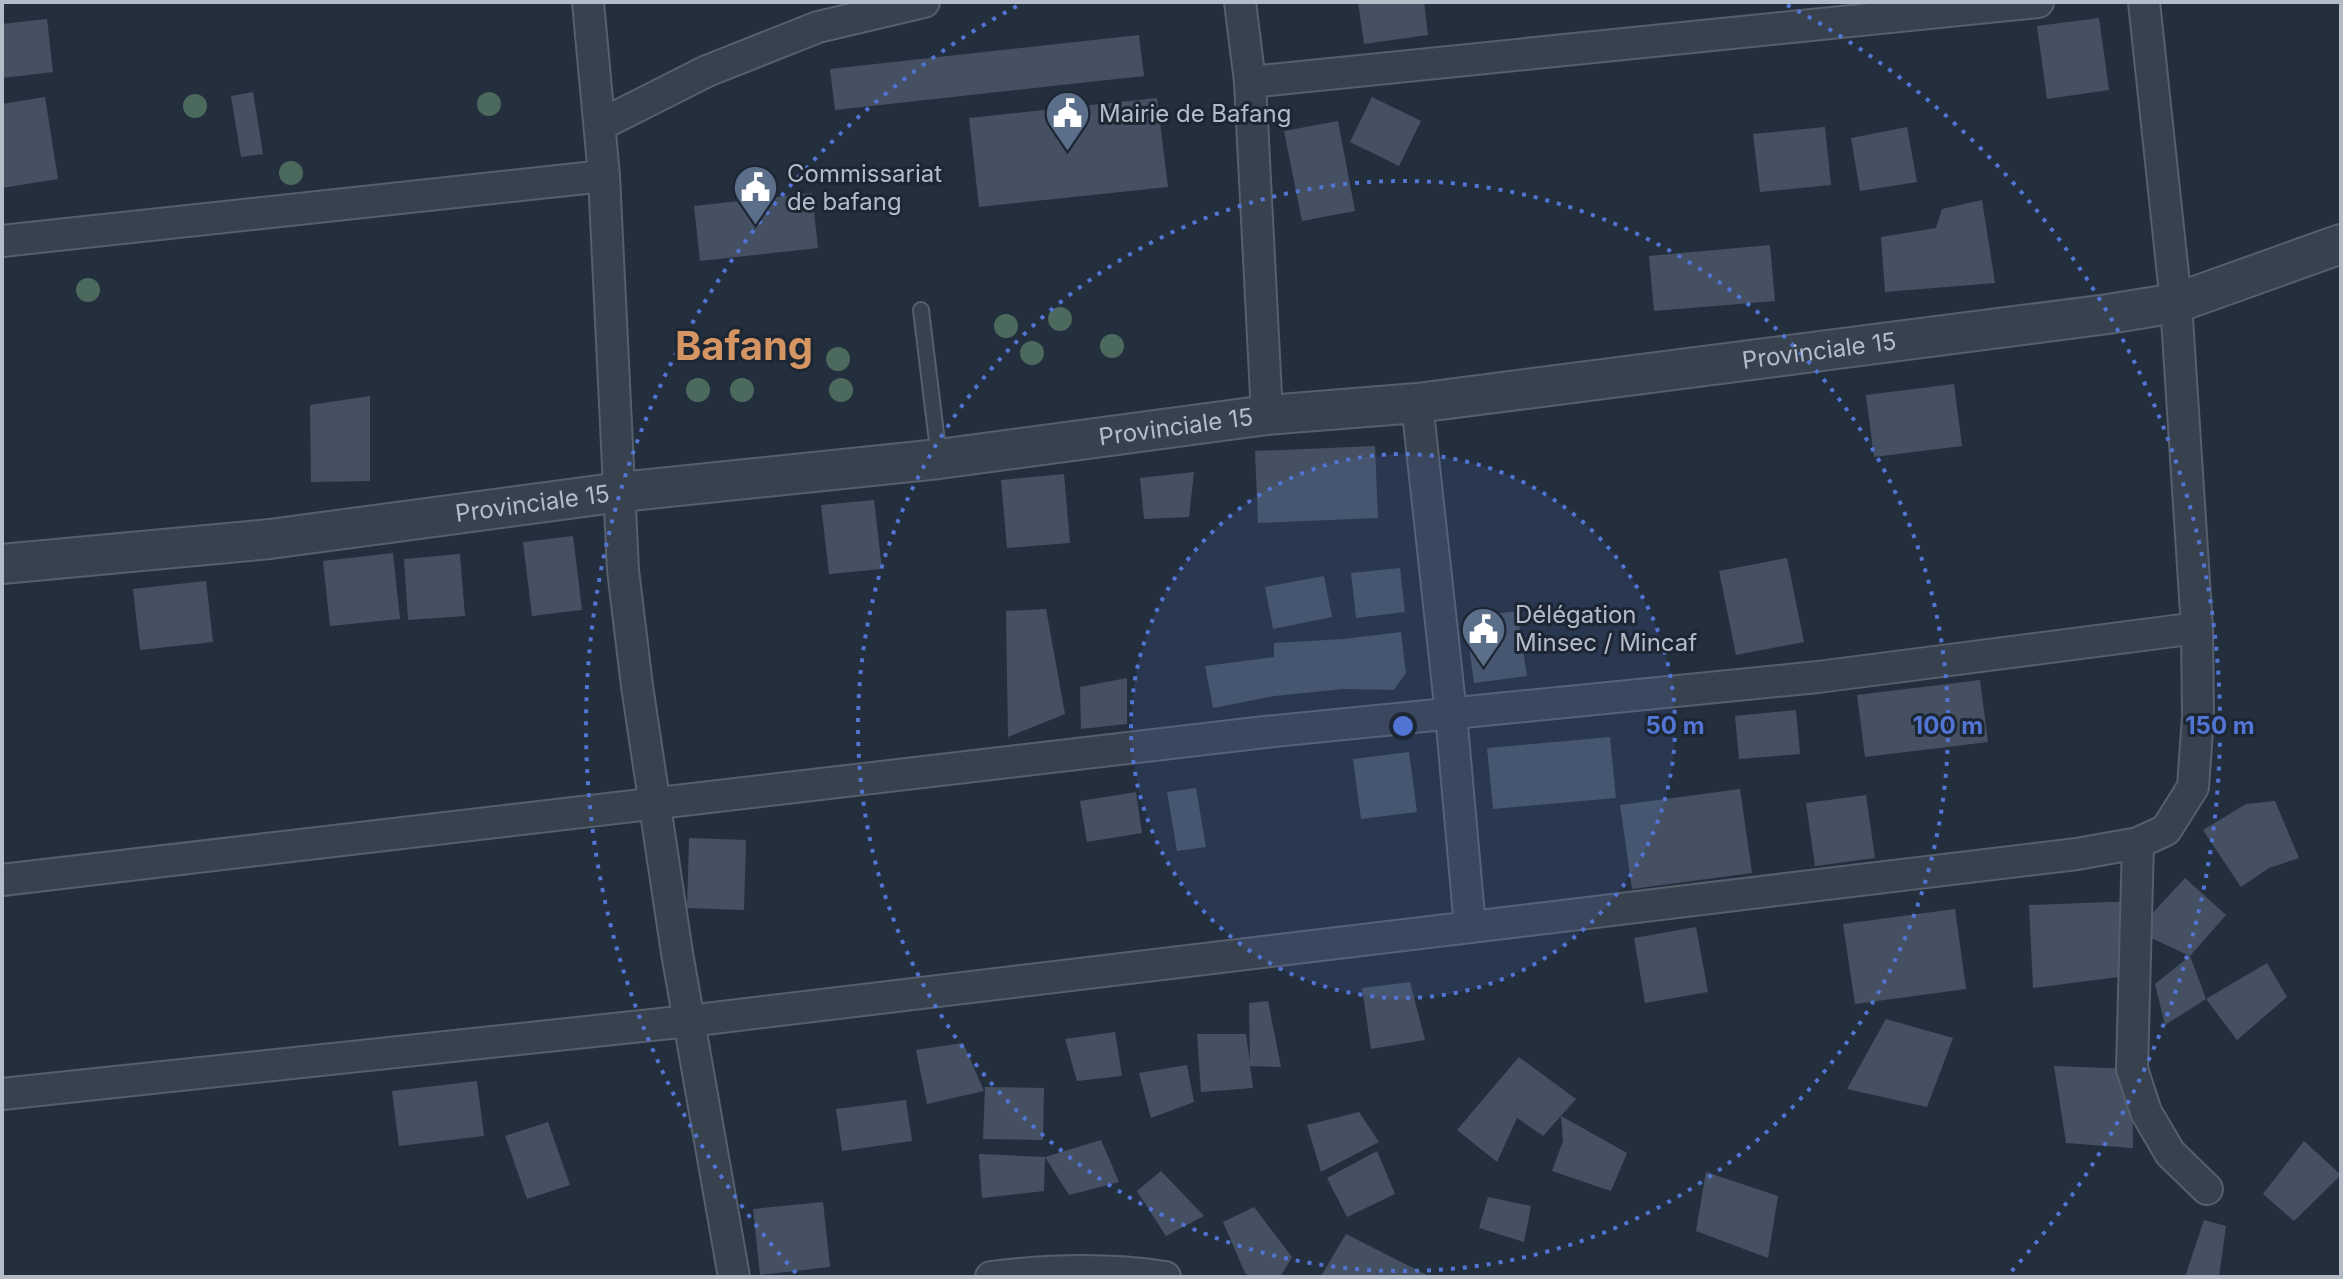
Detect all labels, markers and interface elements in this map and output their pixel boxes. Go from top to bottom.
public building icon: Mairie de Bafang [1044,90,1092,153]
place label: Mairie de Bafang [1099,99,1291,128]
place label: Commissariat de bafang [787,159,942,216]
public building icon: Commissariat de bafang [732,164,780,227]
district label: Bafang [675,321,813,370]
street label: Provinciale 15 [1740,326,1898,375]
street label: Provinciale 15 [1097,402,1255,451]
street label: Provinciale 15 [454,479,611,528]
place label: Délégation Minsec / Mincaf [1515,600,1697,657]
public building icon: Délégation Minsec / Mincaf [1460,605,1508,668]
text: 50 m [1645,711,1705,740]
text: 100 m [1913,711,1983,740]
text: 150 m [2185,711,2255,740]
centre of rings [1389,712,1417,740]

